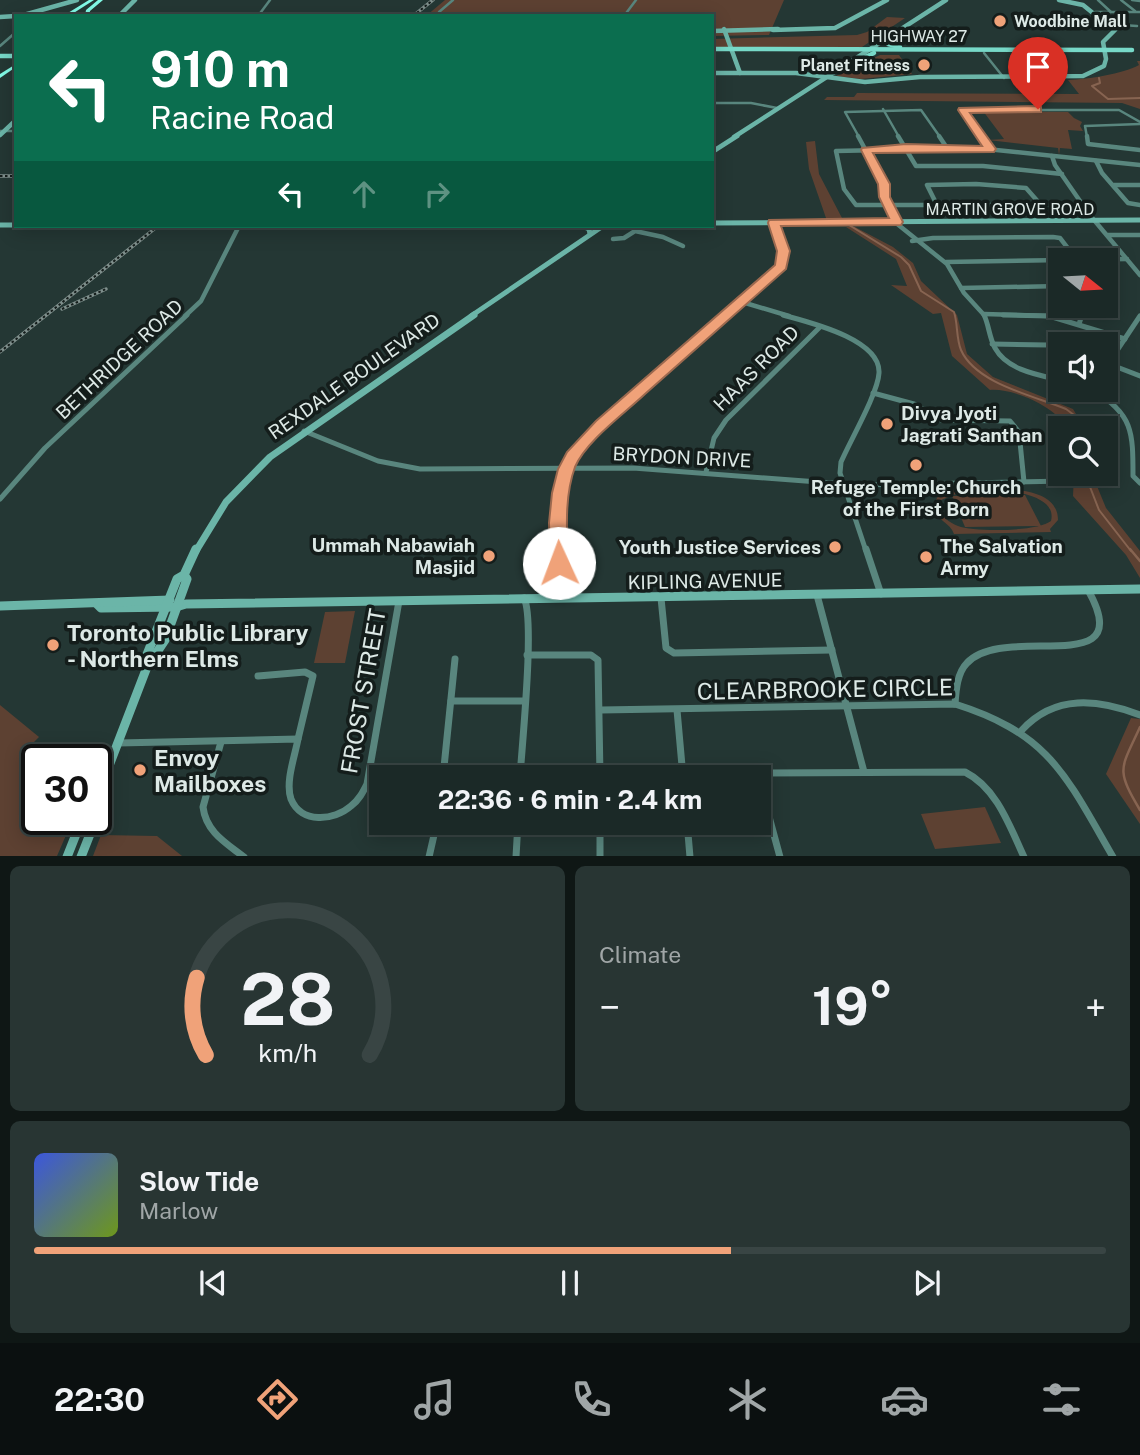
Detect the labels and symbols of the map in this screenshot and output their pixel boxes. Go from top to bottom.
place label: Woodbine Mall [1014,12,1127,31]
marker: Woodbine Mall [992,13,1008,29]
street label: HIGHWAY 27 [871,27,967,46]
pin [1008,37,1068,109]
place label: Planet Fitness [800,56,910,75]
marker: Planet Fitness [916,57,932,73]
street label: MARTIN GROVE ROAD [926,200,1094,219]
north arrow [1048,248,1118,318]
street label: BETHRIDGE ROAD [51,295,187,423]
street label: REXDALE BOULEVARD [264,308,444,444]
street label: HAAS ROAD [709,321,803,415]
place label: Divya Jyoti Jagrati Santhan [901,402,1043,446]
marker: Divya Jyoti Jagrati Santhan [879,416,895,432]
street label: BRYDON DRIVE [612,442,752,472]
marker: Refuge Temple: Church of the First Born [908,457,924,473]
place label: Refuge Temple: Church of the First Born [811,476,1021,520]
position arrow [522,526,596,600]
place label: Ummah Nabawiah Masjid [311,534,475,578]
place label: The Salvation Army [940,535,1063,579]
place label: Youth Justice Services [619,536,821,558]
marker: Youth Justice Services [827,539,843,555]
marker: Ummah Nabawiah Masjid [481,548,497,564]
marker: The Salvation Army [918,549,934,565]
street label: KIPLING AVENUE [627,569,783,593]
street label: FROST STREET [335,606,391,776]
place label: Toronto Public Library - Northern Elms [67,619,309,672]
marker: Toronto Public Library - Northern Elms [45,637,61,653]
street label: CLEARBROOKE CIRCLE [697,673,953,705]
speed limit sign: 30 [21,744,112,835]
place label: Envoy Mailboxes [154,744,266,797]
marker: Envoy Mailboxes [132,762,148,778]

